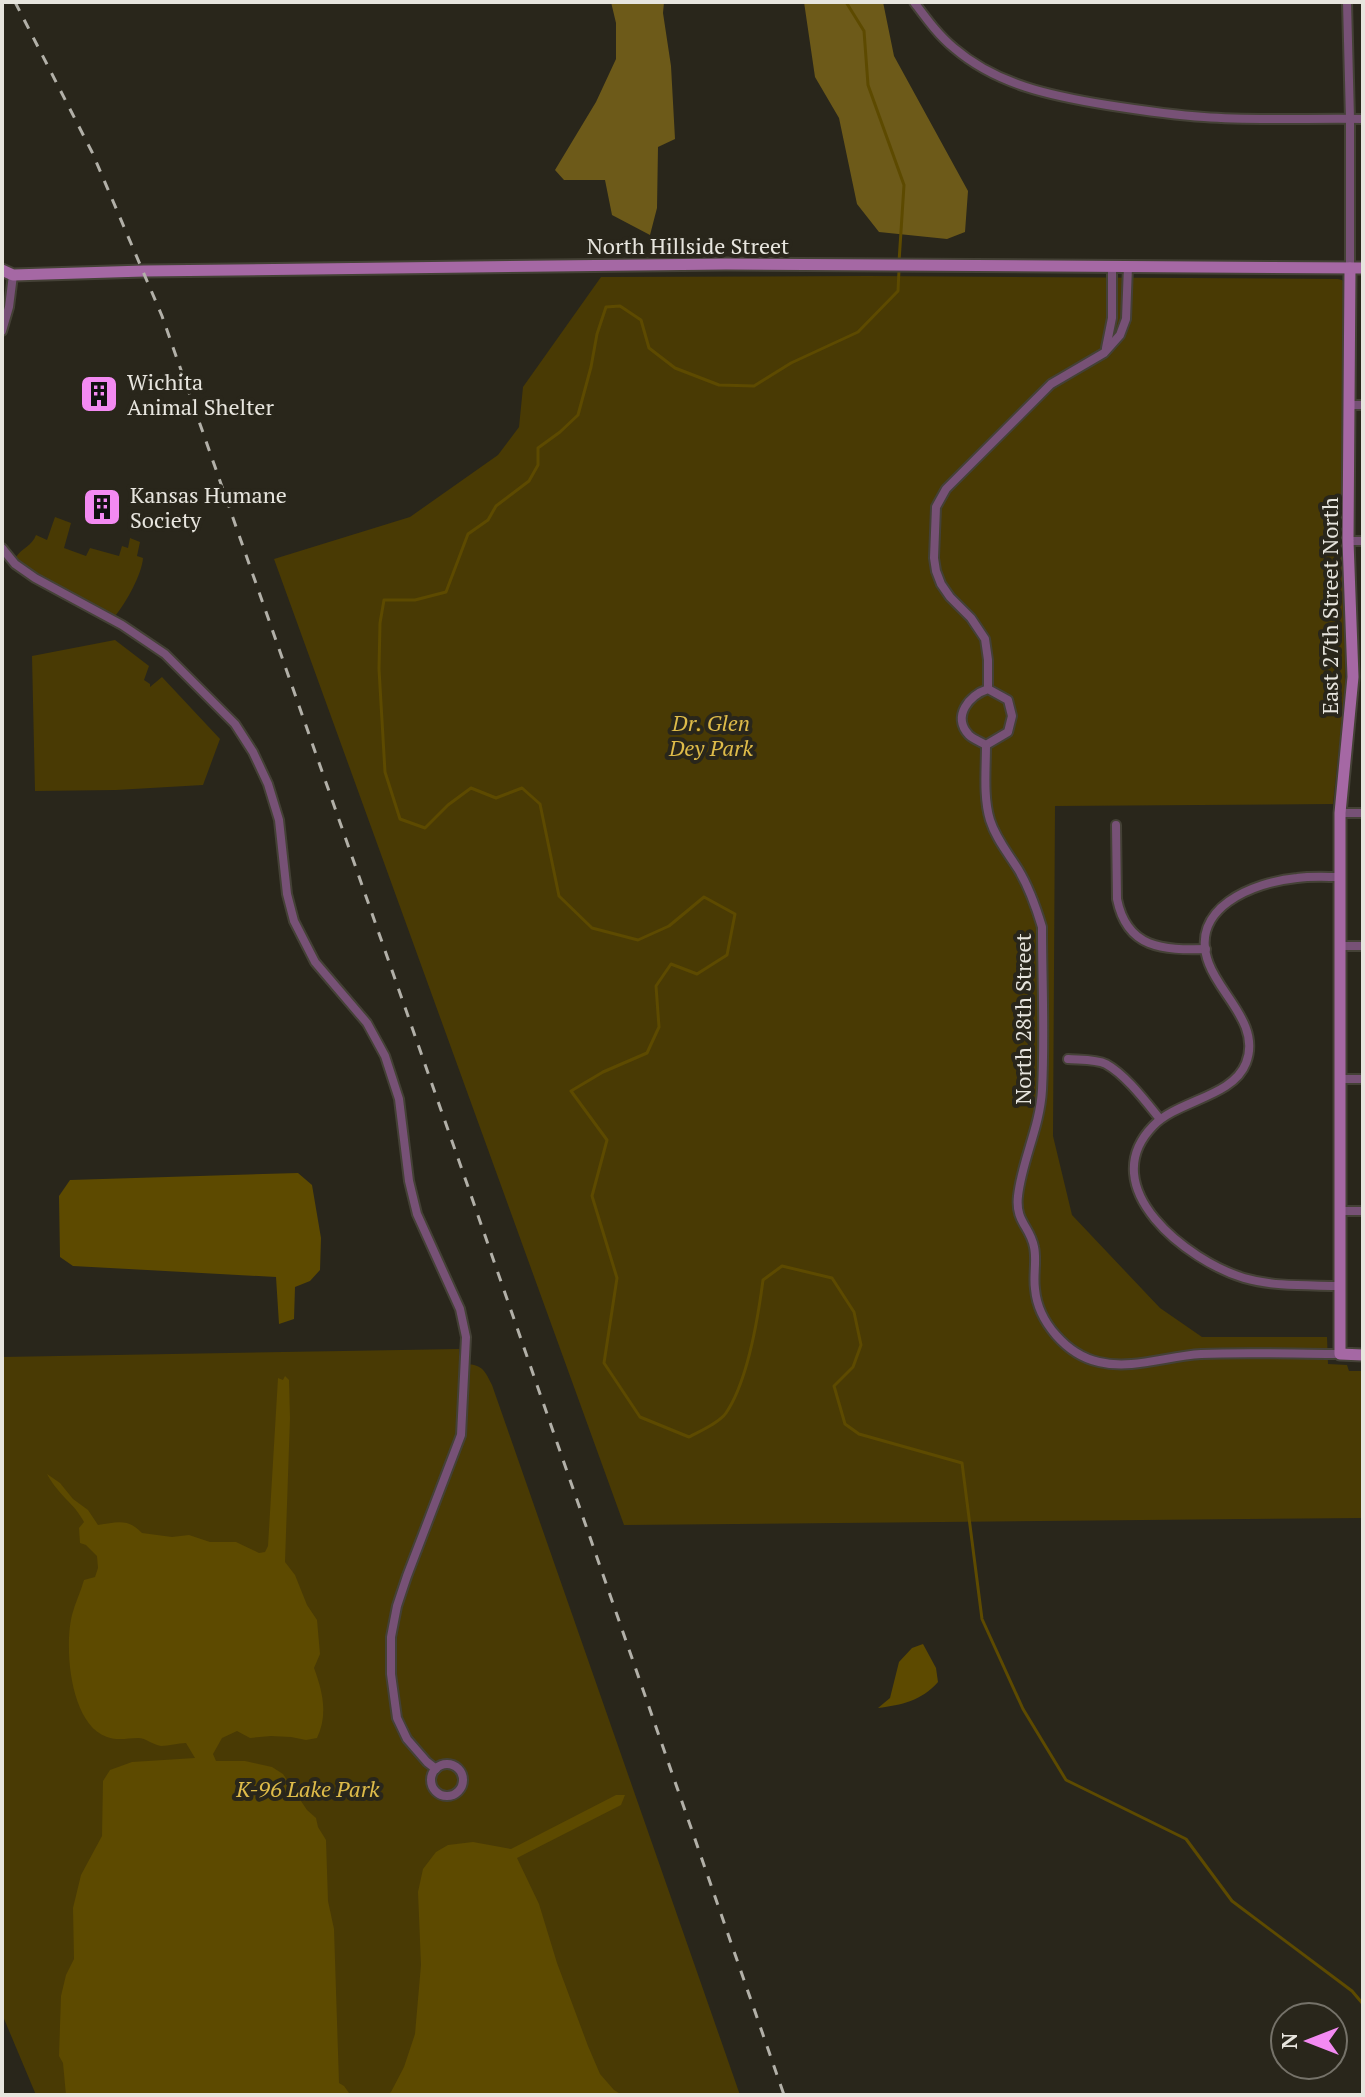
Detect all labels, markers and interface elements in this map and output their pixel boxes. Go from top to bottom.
street label: North Hillside Street [587,231,789,260]
place label: Wichita Animal Shelter [127,367,274,421]
building icon: Wichita Animal Shelter [78,373,120,415]
place label: Kansas Humane Society [130,480,287,534]
building icon: Kansas Humane Society [81,486,123,528]
street label: East 27th Street North [1315,497,1344,715]
park label: Dr. Glen Dey Park [668,708,754,762]
street label: North 28th Street [1008,933,1037,1105]
park label: K-96 Lake Park [235,1774,380,1803]
north arrow [1269,2001,1349,2081]
text: N [1274,2032,1303,2049]

